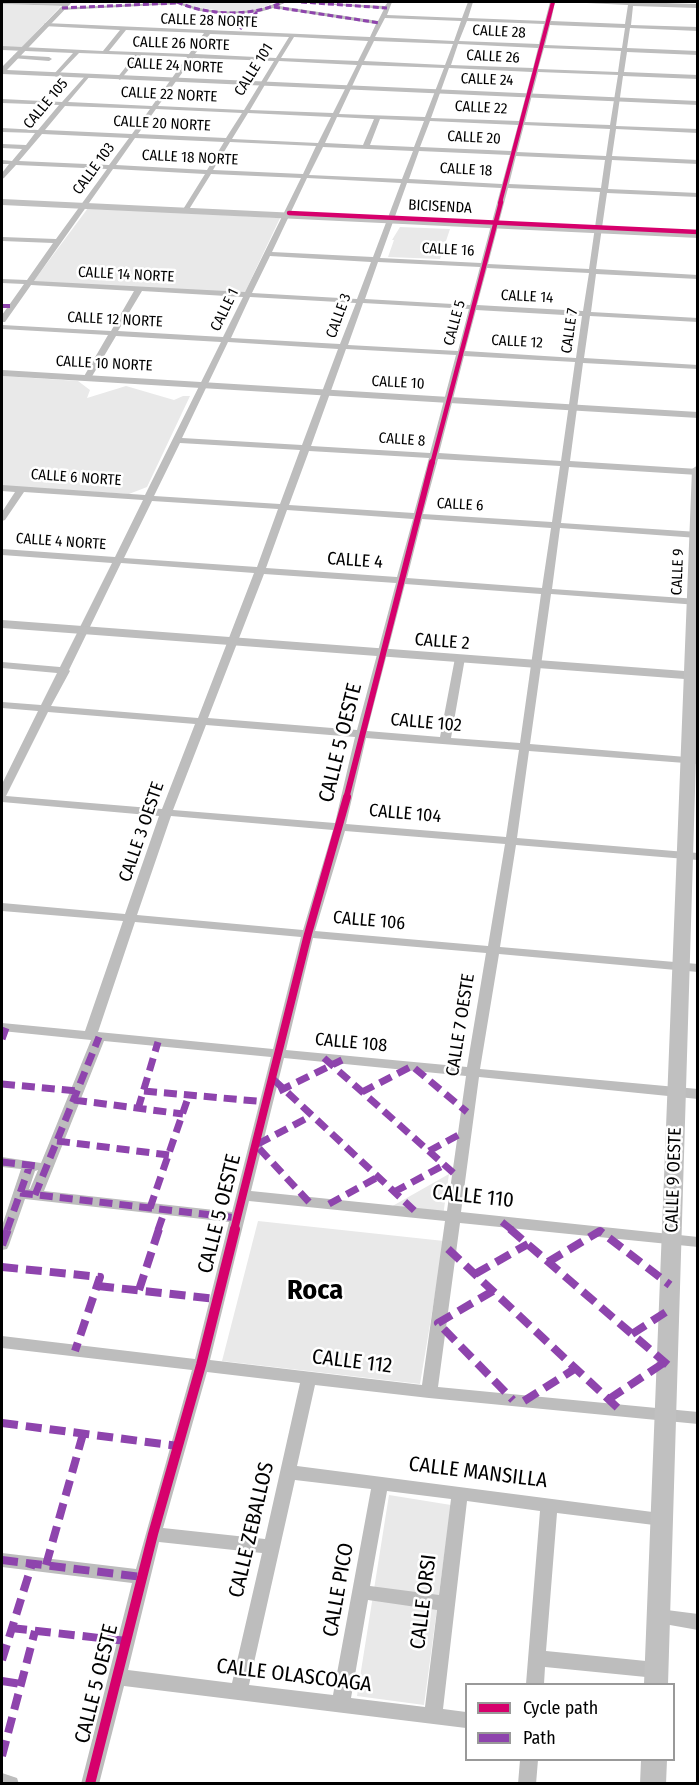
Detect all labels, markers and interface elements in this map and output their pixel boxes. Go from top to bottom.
street label: CALLE 28 NORTE [160,10,258,32]
street label: CALLE 28 [472,22,526,42]
street label: CALLE 26 NORTE [132,33,230,55]
street label: CALLE 101 [231,40,277,100]
street label: CALLE 26 [466,47,520,67]
street label: CALLE 24 NORTE [126,54,224,78]
street label: CALLE 24 [460,70,514,90]
street label: CALLE 105 [20,75,72,133]
street label: CALLE 22 NORTE [120,83,218,107]
street label: CALLE 22 [454,98,508,118]
street label: CALLE 20 NORTE [113,112,211,136]
street label: CALLE 20 [447,128,501,148]
street label: CALLE 103 [69,140,119,198]
street label: CALLE 18 NORTE [141,146,239,170]
street label: CALLE 18 [439,160,493,180]
street label: BICISENDA [408,196,472,218]
street label: CALLE 16 [421,240,475,260]
street label: CALLE 14 NORTE [77,263,175,287]
street label: CALLE 1 [207,286,243,334]
street label: CALLE 14 [500,287,554,307]
street label: CALLE 3 [323,291,355,341]
street label: CALLE 5 [440,298,470,348]
street label: CALLE 7 [558,307,582,355]
street label: CALLE 12 NORTE [67,309,163,331]
street label: CALLE 12 [491,332,543,352]
street label: CALLE 10 NORTE [55,352,153,376]
street label: CALLE 10 [371,373,425,393]
street label: CALLE 8 [378,429,426,451]
street label: CALLE 6 NORTE [30,466,122,490]
street label: CALLE 6 [436,495,484,515]
street label: CALLE 4 NORTE [15,530,107,554]
street label: CALLE 4 [326,548,384,574]
street label: CALLE 9 [668,548,688,596]
street label: CALLE 2 [414,629,470,655]
street label: CALLE 5 OESTE [314,681,368,805]
street label: CALLE 102 [390,709,462,737]
street label: CALLE 3 OESTE [115,779,169,885]
street label: CALLE 104 [368,800,442,828]
street label: CALLE 106 [332,907,406,935]
street label: CALLE 7 OESTE [442,972,480,1078]
street label: CALLE 108 [314,1029,388,1057]
street label: CALLE 9 OESTE [661,1127,687,1233]
street label: CALLE 5 OESTE [193,1152,247,1276]
street label: CALLE 110 [431,1180,515,1214]
district label: Roca [287,1274,343,1308]
street label: CALLE 112 [311,1345,393,1379]
street label: CALLE MANSILLA [407,1452,549,1494]
street label: CALLE ZEBALLOS [224,1460,280,1600]
street label: CALLE PICO [318,1541,360,1639]
street label: CALLE ORSI [406,1553,442,1651]
street label: CALLE 5 OESTE [70,1622,124,1746]
street label: CALLE OLASCOAGA [215,1654,373,1698]
legend [465,1683,675,1761]
text: Cycle path [523,1697,598,1719]
text: Path [523,1727,556,1749]

